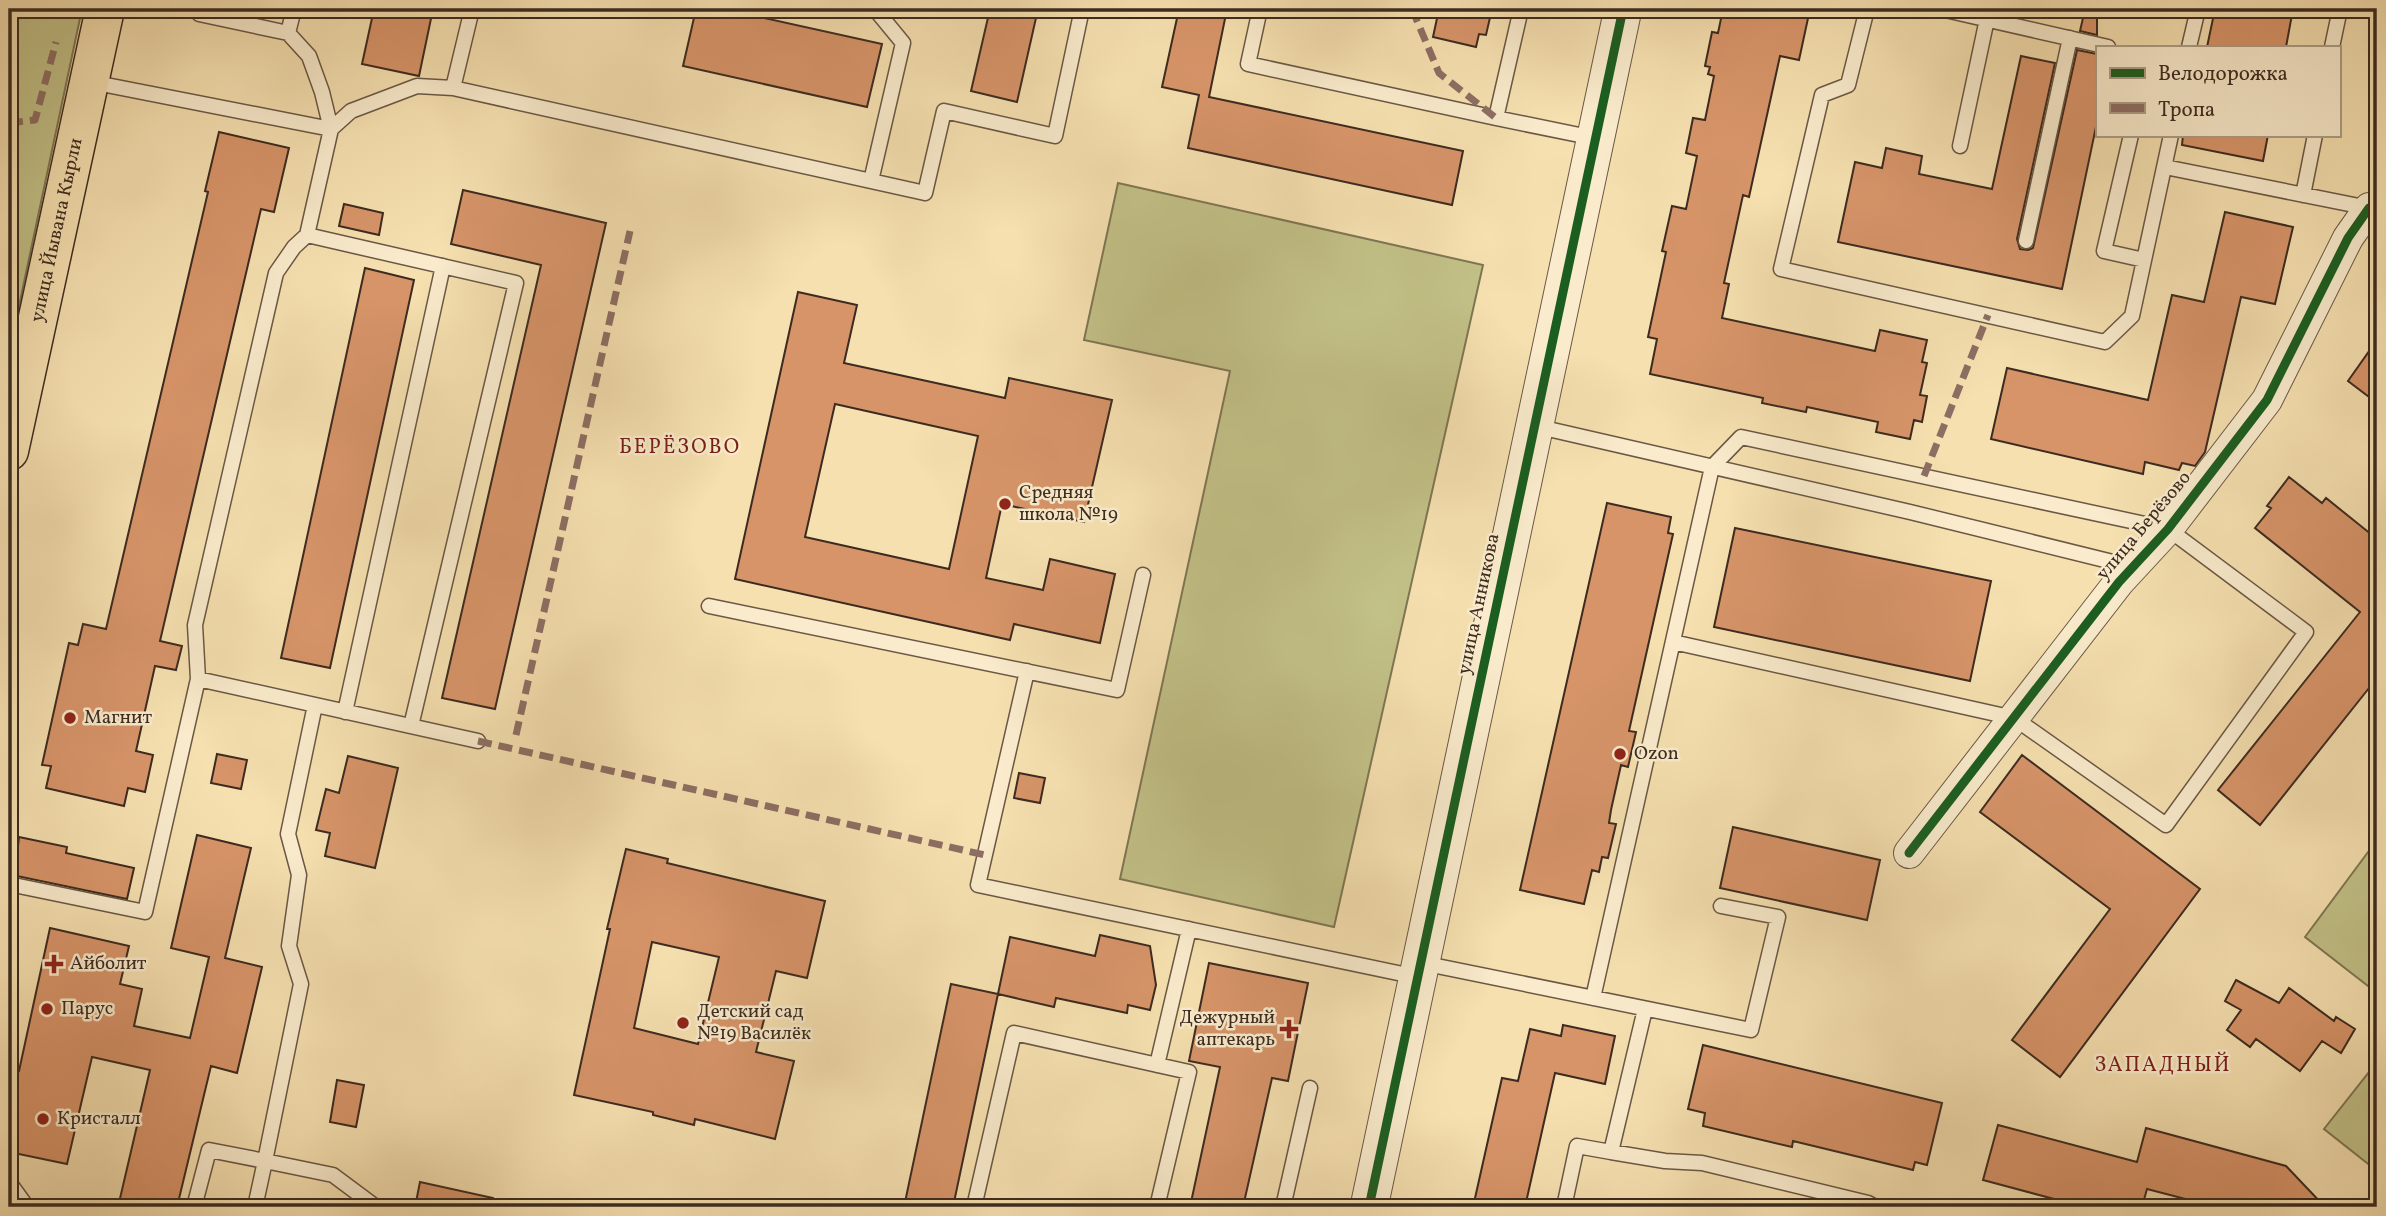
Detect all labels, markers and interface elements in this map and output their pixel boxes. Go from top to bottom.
legend [2096,46,2340,136]
text: Велодорожка [2158,60,2288,89]
text: Тропа [2158,96,2215,125]
street label: улица Йывана Кырли [24,136,90,325]
district label: БЕРЁЗОВО [619,433,741,462]
street label: улица Берёзово [2091,466,2197,586]
place label: Средняя школа №19 [1019,480,1118,528]
marker: Средняя школа №19 [997,496,1013,512]
street label: улица Анникова [1451,531,1507,677]
place label: Магнит [84,705,152,731]
marker: Магнит [62,710,78,726]
place label: Ozon [1634,741,1679,767]
marker: Ozon [1612,746,1628,762]
place label: Айболит [70,951,147,977]
marker: Айболит [44,954,64,974]
place label: Парус [61,996,113,1022]
place label: Детский сад №19 Василёк [697,999,811,1047]
marker: Парус [39,1001,55,1017]
place label: Дежурный аптекарь [1179,1005,1275,1053]
marker: Детский сад №19 Василёк [675,1015,691,1031]
marker: Дежурный аптекарь [1281,1021,1297,1037]
district label: ЗАПАДНЫЙ [2094,1051,2232,1080]
place label: Кристалл [57,1106,141,1132]
marker: Кристалл [35,1111,51,1127]

